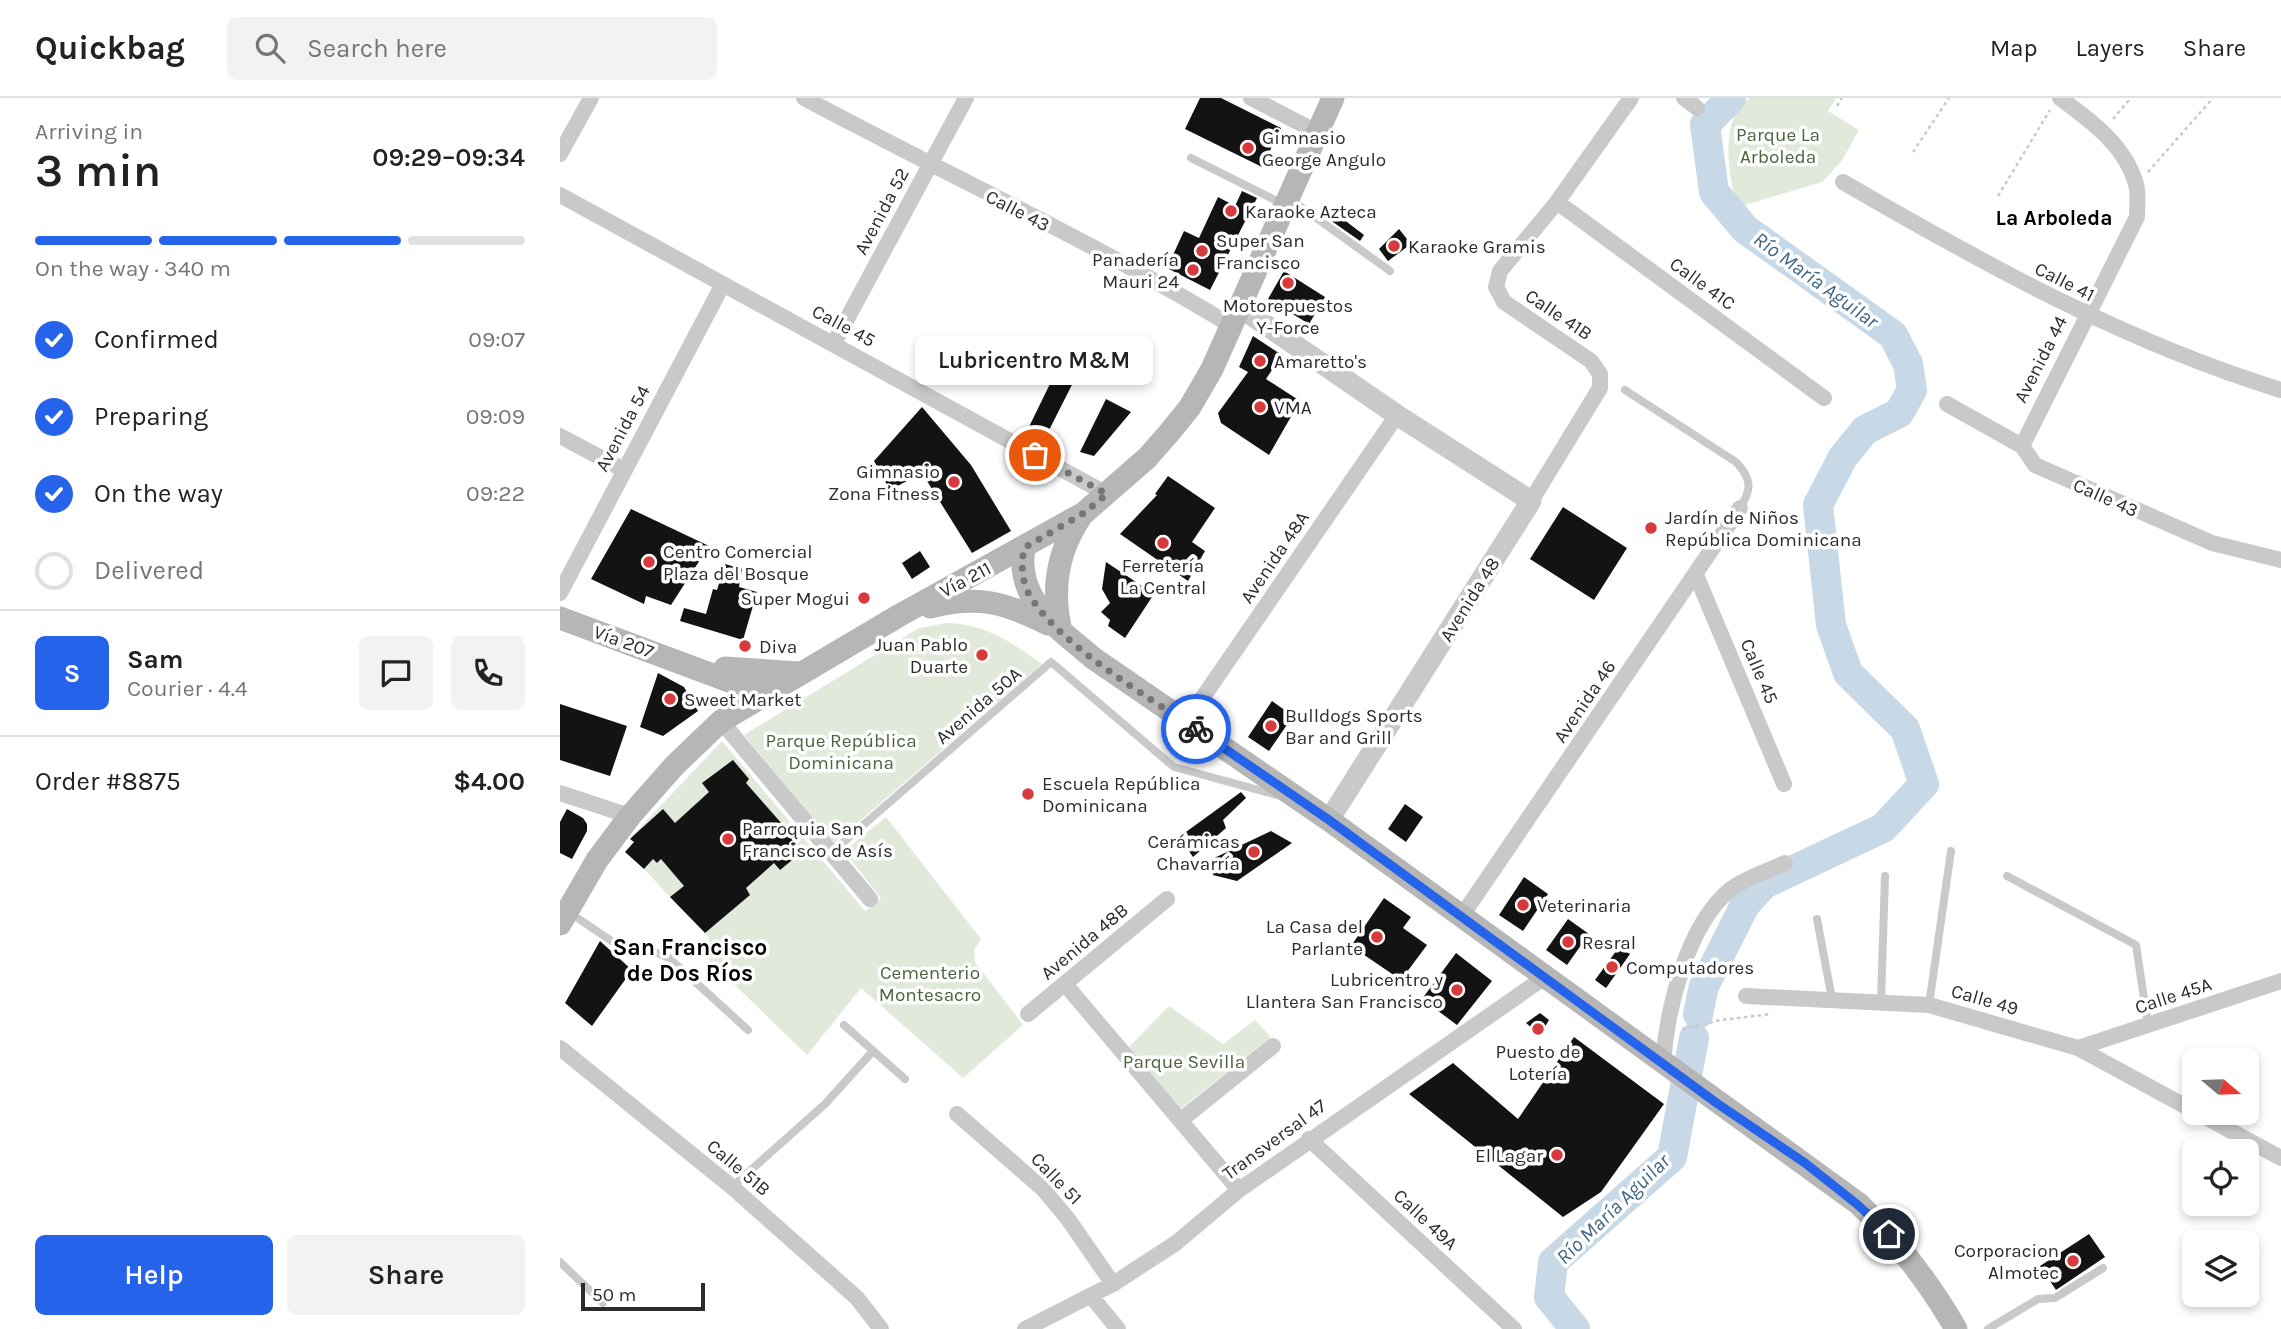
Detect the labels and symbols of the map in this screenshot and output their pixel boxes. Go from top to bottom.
park label: Parque La Arboleda [1736,124,1820,168]
place label: Gimnasio George Angulo [1262,127,1386,171]
marker: Gimnasio George Angulo [1240,140,1256,156]
street label: Avenida 52 [850,164,914,259]
street label: Calle 43 [982,185,1053,236]
place label: Karaoke Azteca [1245,201,1377,223]
marker: Karaoke Azteca [1223,203,1239,219]
district label: La Arboleda [1996,206,2112,230]
water label: Río María Aguilar [1749,227,1884,334]
place label: Super San Francisco [1216,230,1305,274]
place label: Karaoke Gramis [1408,236,1546,258]
marker: Karaoke Gramis [1386,238,1402,254]
marker: Super San Francisco [1194,243,1210,259]
place label: Panadería Mauri 24 [1092,249,1179,293]
street label: Calle 41C [1665,253,1739,315]
street label: Calle 41 [2031,258,2098,306]
marker: Panadería Mauri 24 [1185,262,1201,278]
marker: Motorepuestos Y-Force [1280,275,1296,291]
street label: Calle 41B [1521,285,1596,345]
place label: Motorepuestos Y-Force [1223,295,1353,339]
street label: Calle 45 [808,300,879,352]
street label: Avenida 44 [2010,312,2072,406]
callout: Lubricentro M&M [916,336,1154,385]
place label: Amaretto's [1274,351,1367,373]
marker: Amaretto's [1252,353,1268,369]
street label: Avenida 54 [591,381,655,475]
place label: VMA [1274,397,1312,419]
marker: VMA [1252,399,1268,415]
pin [1005,425,1065,485]
place label: Gimnasio Zona Fitness [828,461,940,505]
marker: Gimnasio Zona Fitness [946,474,962,490]
street label: Calle 43 [2070,474,2142,522]
street label: Avenida 48A [1236,507,1314,608]
place label: Jardín de Niños República Dominicana [1665,507,1862,551]
marker: Jardín de Niños República Dominicana [1643,520,1659,536]
marker: Ferretería La Central [1155,535,1171,551]
place label: Centro Comercial Plaza del Bosque [663,541,812,585]
street label: Avenida 48 [1435,553,1504,646]
marker: Centro Comercial Plaza del Bosque [641,554,657,570]
place label: Ferretería La Central [1120,555,1206,599]
street label: Vía 211 [936,557,995,602]
place label: Super Mogui [740,588,850,610]
marker: Super Mogui [856,590,872,606]
street label: Vía 207 [591,621,657,663]
place label: Juan Pablo Duarte [874,634,968,678]
place label: Diva [759,636,797,658]
street label: Calle 45 [1736,636,1783,707]
marker: Diva [737,638,753,654]
marker: Juan Pablo Duarte [974,647,990,663]
street label: Avenida 46 [1549,656,1620,747]
street label: Avenida 50A [931,663,1026,749]
place label: Sweet Market [684,689,801,711]
marker: Sweet Market [662,691,678,707]
courier [1161,694,1231,764]
place label: Bulldogs Sports Bar and Grill [1285,705,1423,749]
marker: Bulldogs Sports Bar and Grill [1263,718,1279,734]
park label: Parque República Dominicana [765,730,917,774]
place label: Escuela República Dominicana [1042,773,1201,817]
marker: Escuela República Dominicana [1020,786,1036,802]
place label: Parroquia San Francisco de Asís [742,818,893,862]
marker: Parroquia San Francisco de Asís [720,831,736,847]
place label: Cerámicas Chavarría [1148,831,1240,875]
marker: Cerámicas Chavarría [1246,844,1262,860]
place label: Veterinaria [1537,895,1631,917]
marker: Veterinaria [1515,897,1531,913]
street label: Avenida 48B [1036,899,1133,985]
place label: La Casa del Parlante [1266,916,1363,960]
marker: La Casa del Parlante [1369,929,1385,945]
place label: Resral [1582,932,1636,954]
district label: San Francisco de Dos Ríos [613,934,767,987]
marker: Resral [1560,934,1576,950]
place label: Computadores [1626,957,1754,979]
marker: Computadores [1604,959,1620,975]
park label: Cementerio Montesacro [879,962,981,1006]
place label: Lubricentro y Llantera San Francisco [1246,969,1443,1013]
street label: Calle 45A [2132,973,2214,1019]
street label: Calle 49 [1949,980,2021,1020]
marker: Lubricentro y Llantera San Francisco [1449,982,1465,998]
marker: Puesto de Lotería [1530,1021,1546,1037]
place label: Puesto de Lotería [1496,1041,1580,1085]
north arrow [2182,1048,2259,1125]
park label: Parque Sevilla [1123,1051,1245,1073]
street label: Transversal 47 [1218,1095,1331,1185]
street label: Calle 51B [702,1135,774,1201]
place label: El Lagar [1475,1145,1543,1167]
marker: El Lagar [1549,1147,1565,1163]
street label: Calle 51 [1026,1148,1086,1209]
water label: Río María Aguilar [1551,1148,1675,1269]
street label: Calle 49A [1389,1185,1462,1255]
pin [1859,1204,1919,1264]
place label: Corporacion Almotec [1954,1240,2059,1284]
marker: Corporacion Almotec [2065,1253,2081,1269]
scale bar [581,1280,705,1312]

